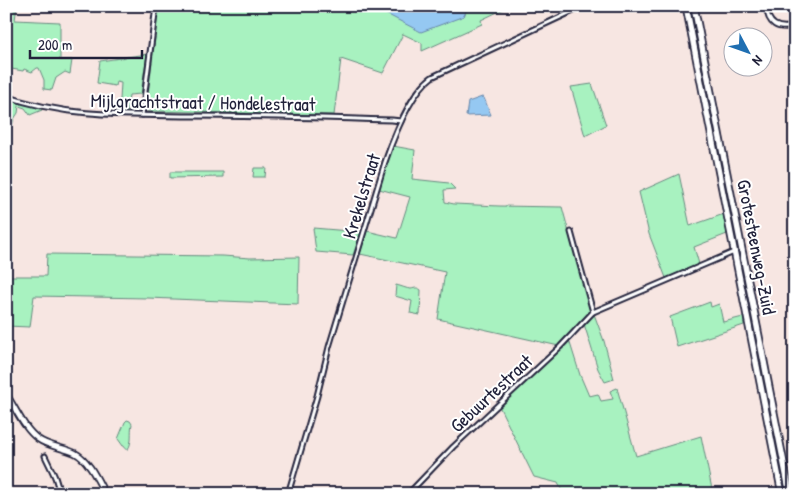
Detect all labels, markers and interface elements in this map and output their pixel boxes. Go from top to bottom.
scale bar [30,28,142,60]
north arrow [724,28,774,78]
text: 200 m [38,34,72,55]
text: N [748,52,768,70]
street label: Mijlgrachtstraat / Hondelestraat [90,87,316,117]
street label: Krekelstraat [336,150,386,242]
street label: Grotesteenweg-Zuid [731,177,783,317]
street label: Gebuurtestraat [444,348,538,438]

